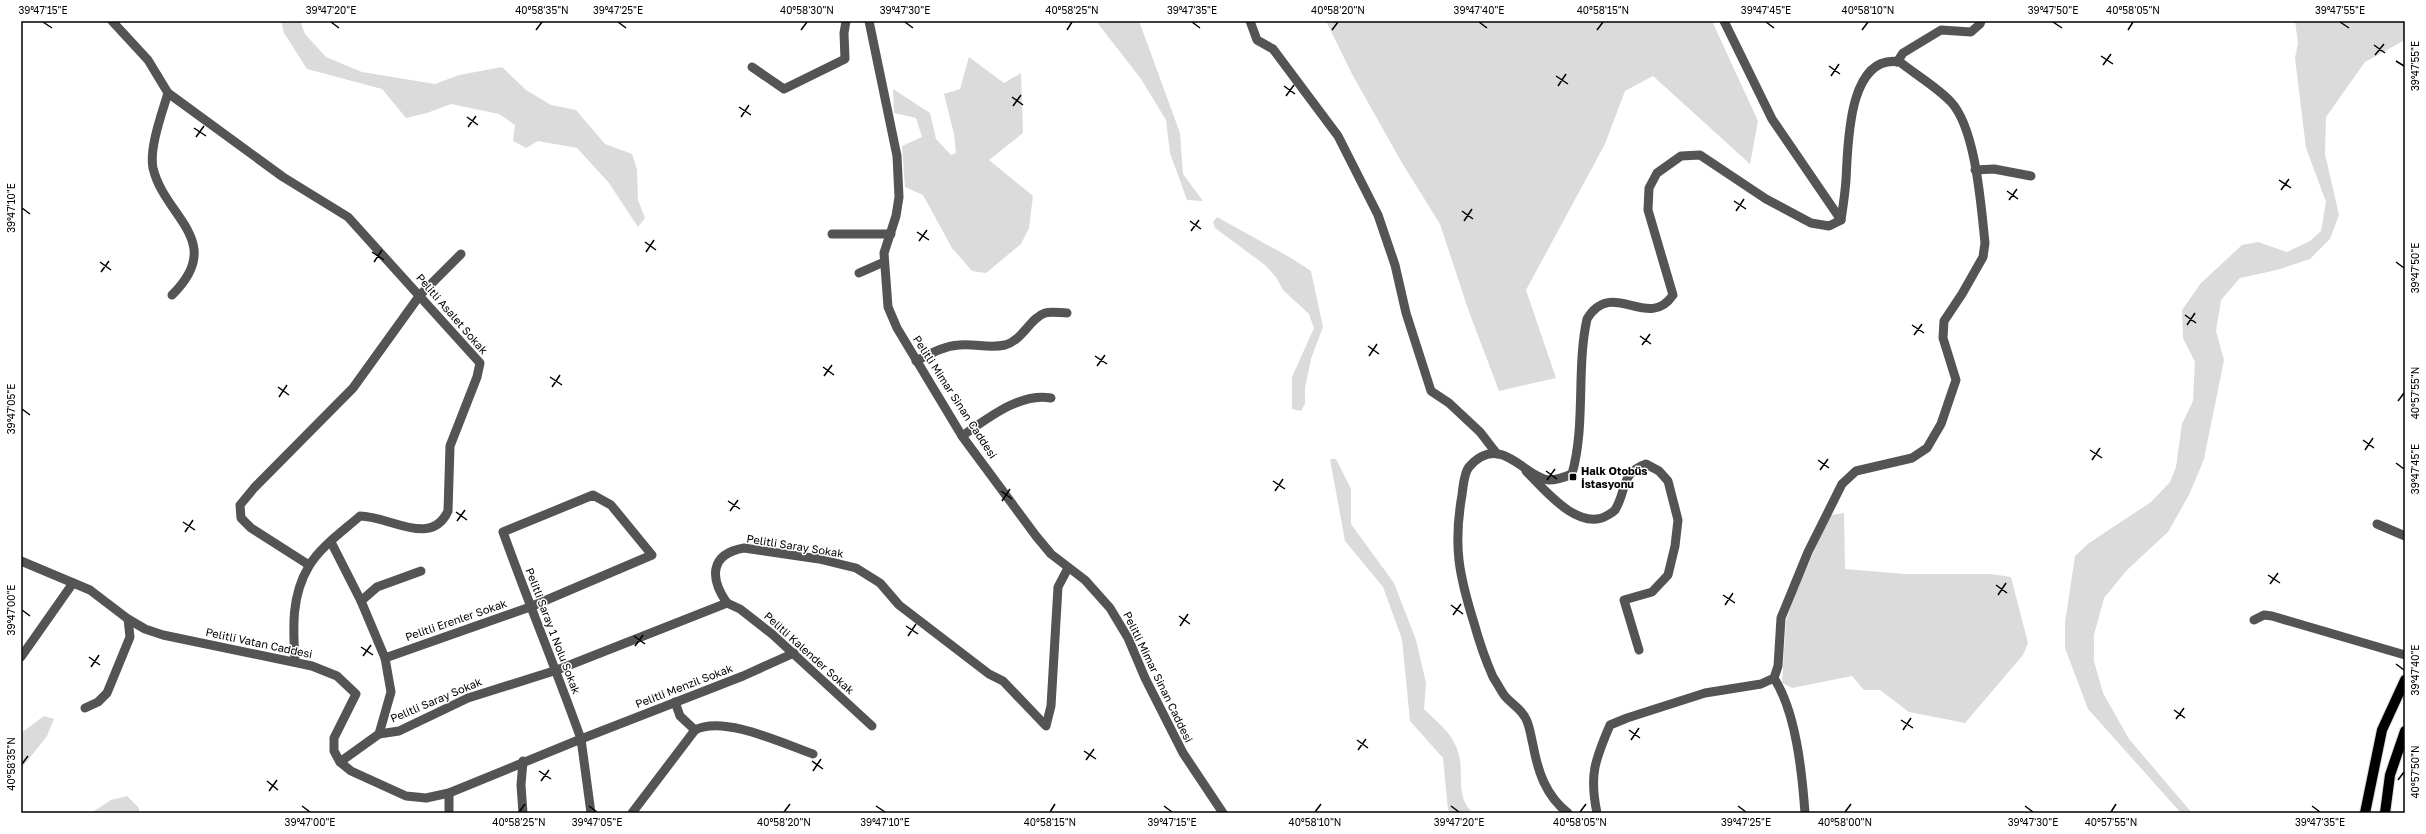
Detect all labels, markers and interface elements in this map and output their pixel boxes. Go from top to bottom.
text: 39°47'15"E [18,4,68,16]
text: 39°47'20"E [306,4,356,16]
text: 40°58'35"N [515,4,569,16]
text: 39°47'25"E [593,4,643,16]
text: 40°58'30"N [780,4,834,16]
text: 39°47'30"E [880,4,930,16]
text: 40°58'25"N [1045,4,1099,16]
text: 39°47'35"E [1167,4,1217,16]
text: 40°58'20"N [1311,4,1365,16]
text: 39°47'40"E [1454,4,1504,16]
text: 40°58'15"N [1577,4,1629,16]
text: 39°47'45"E [1741,4,1791,16]
text: 40°58'10"N [1842,4,1894,16]
text: 39°47'50"E [2028,4,2078,16]
text: 40°58'05"N [2106,4,2160,16]
text: 39°47'55"E [2315,4,2365,16]
text: 39°47'55"E [2409,41,2421,91]
text: 39°47'10"E [5,183,17,233]
text: 39°47'50"E [2409,243,2421,293]
street label: Pelitli Asalet Sokak [414,271,491,356]
street label: Pelitli Mimar Sinan Caddesi [911,333,1000,461]
text: 40°57'55"N [2409,367,2421,419]
text: 39°47'05"E [5,384,17,434]
text: 39°47'45"E [2409,444,2421,494]
place label: Halk Otobüs İstasyonu [1581,464,1648,490]
marker: Halk Otobüs İstasyonu [1568,472,1578,482]
street label: Pelitli Saray Sokak [746,531,845,560]
street label: Pelitli Saray 1 Nolu Sokak [523,566,584,696]
text: 39°47'00"E [5,585,17,635]
street label: Pelitli Erenler Sokak [403,596,508,643]
street label: Pelitli Kalender Sokak [762,609,857,696]
street label: Pelitli Mimar Sinan Caddesi [1121,609,1196,744]
street label: Pelitli Vatan Caddesi [204,625,314,660]
text: 39°47'40"E [2409,645,2421,695]
street label: Pelitli Menzil Sokak [633,661,734,710]
street label: Pelitli Saray Sokak [388,674,483,725]
text: 40°58'35"N [5,737,17,791]
text: 40°57'50"N [2409,746,2421,799]
text: 39°47'00"E [285,816,335,828]
text: 40°58'25"N [492,816,546,828]
text: 39°47'05"E [572,816,622,828]
text: 40°58'20"N [757,816,811,828]
text: 39°47'10"E [860,816,910,828]
text: 40°58'15"N [1024,816,1076,828]
text: 39°47'15"E [1147,816,1197,828]
text: 40°58'10"N [1289,816,1341,828]
text: 39°47'20"E [1434,816,1484,828]
text: 40°58'05"N [1553,816,1607,828]
text: 39°47'25"E [1721,816,1771,828]
text: 40°58'00"N [1818,816,1872,828]
text: 39°47'30"E [2008,816,2058,828]
text: 40°57'55"N [2085,816,2137,828]
text: 39°47'35"E [2295,816,2345,828]

